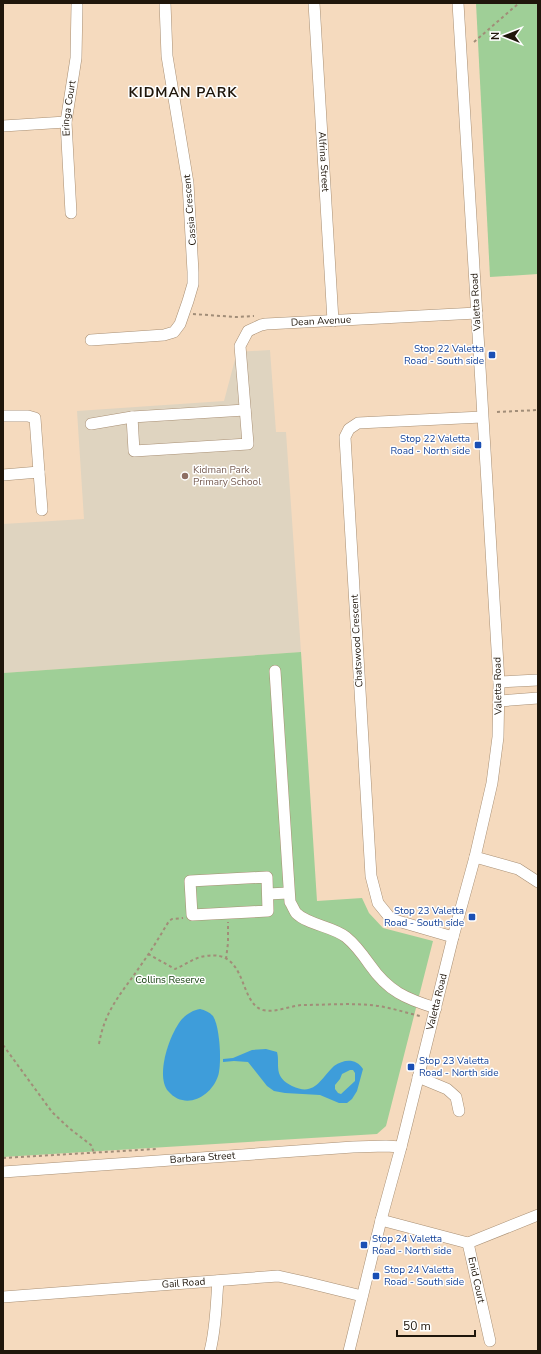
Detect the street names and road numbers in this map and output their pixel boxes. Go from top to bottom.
street label: Eringa Court [59,79,79,137]
street label: Alfrina Street [315,131,332,193]
street label: Cassia Crescent [180,173,200,246]
street label: Valetta Road [467,273,485,332]
street label: Dean Avenue [290,313,351,330]
street label: Chatswood Crescent [348,594,366,688]
street label: Valetta Road [490,657,506,716]
street label: Valetta Road [423,972,451,1033]
street label: Barbara Street [169,1148,236,1167]
street label: Enid Court [464,1256,488,1305]
street label: Gail Road [161,1275,206,1292]

